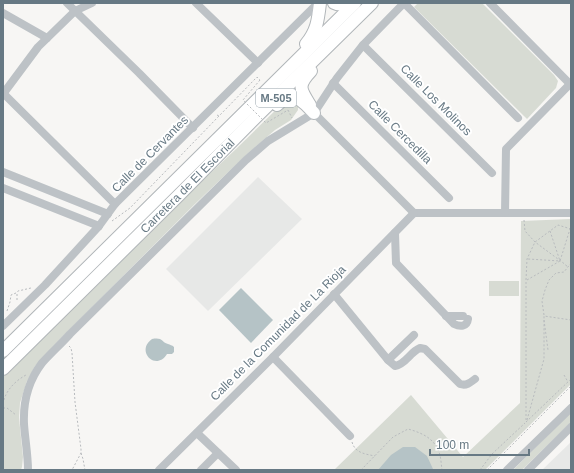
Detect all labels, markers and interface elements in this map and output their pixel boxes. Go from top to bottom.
street label: Calle Los Molinos [398,62,474,138]
road number: M-505 [256,89,296,107]
street label: Calle Cercedilla [365,97,435,167]
street label: Calle de Cervantes [109,113,191,195]
street label: Carretera de El Escorial [138,136,238,236]
street label: Calle de la Comunidad de La Rioja [207,262,349,404]
scale bar [430,431,529,457]
text: 100 m [436,438,469,452]

